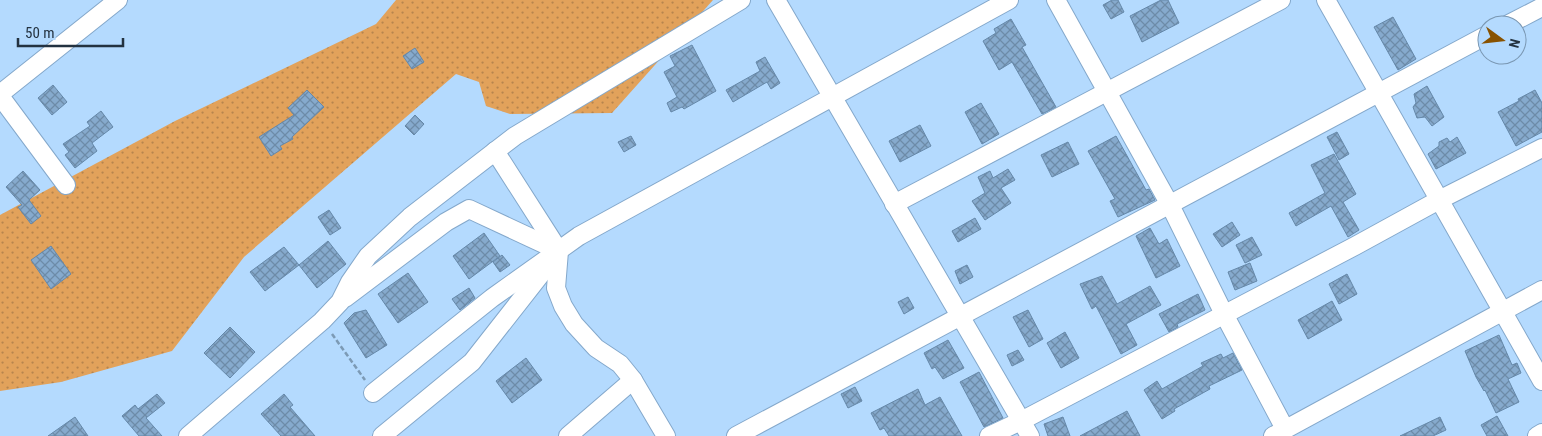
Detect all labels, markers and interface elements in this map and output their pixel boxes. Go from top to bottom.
scale bar [18,15,122,47]
north arrow [1477,15,1527,65]
text: 50 m [25,24,55,42]
text: N [1506,37,1523,50]

